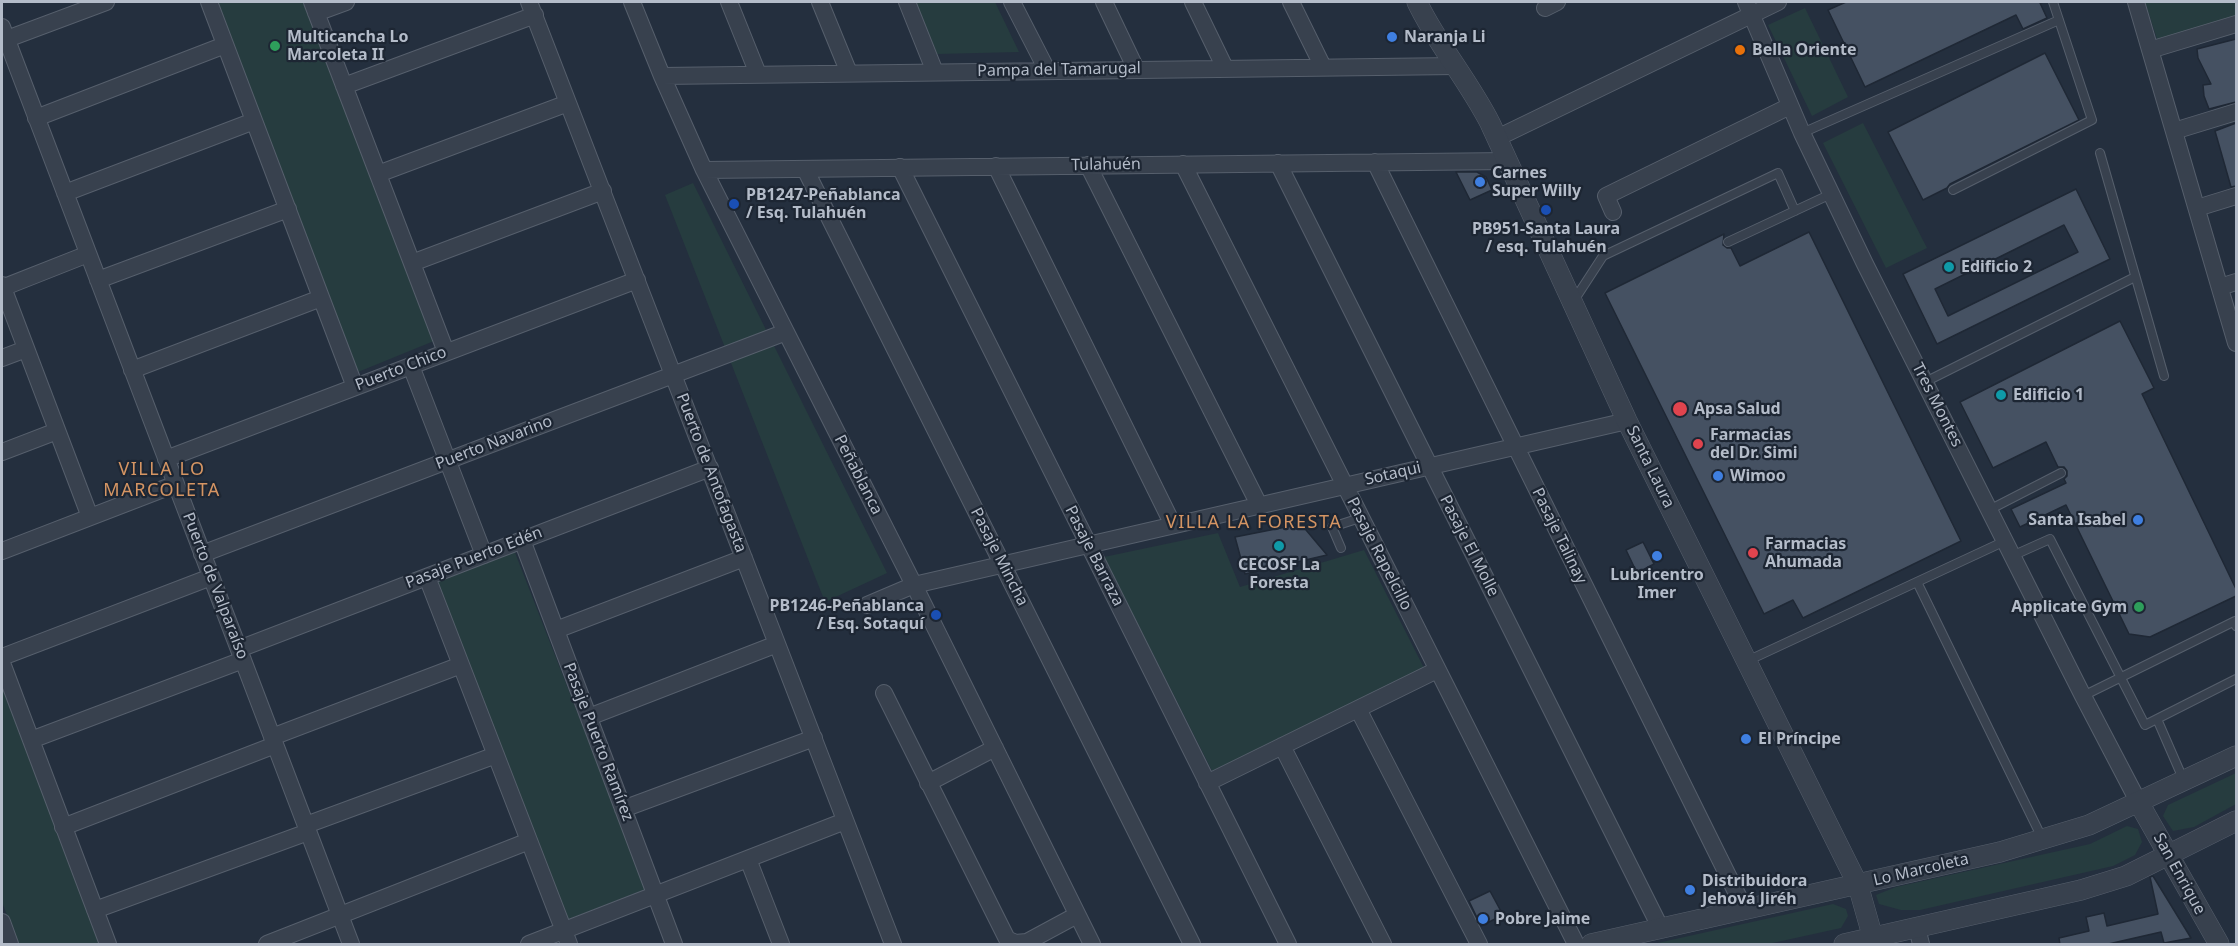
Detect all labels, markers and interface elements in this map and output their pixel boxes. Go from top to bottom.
place label: Multicancha Lo Marcoleta II [287,27,409,65]
place label: Naranja Li [1404,27,1486,47]
marker: Naranja Li [1385,30,1399,44]
marker: Multicancha Lo Marcoleta II [268,39,282,53]
place label: Bella Oriente [1752,40,1857,60]
marker: Bella Oriente [1733,43,1747,57]
street label: Pampa del Tamarugal [977,59,1141,81]
street label: Tulahuén [1071,155,1141,175]
place label: Carnes Super Willy [1492,163,1581,201]
marker: Carnes Super Willy [1473,175,1487,189]
place label: PB1247-Peñablanca / Esq. Tulahuén [746,185,900,223]
marker: PB1247-Peñablanca / Esq. Tulahuén [727,197,741,211]
marker: PB951-Santa Laura / esq. Tulahuén [1539,203,1553,217]
place label: PB951-Santa Laura / esq. Tulahuén [1472,219,1620,257]
place label: Edificio 2 [1961,257,2032,277]
marker: Edificio 2 [1942,260,1956,274]
street label: Puerto Chico [353,343,449,395]
street label: Tres Montes [1908,360,1966,450]
place label: Edificio 1 [2013,385,2084,405]
marker: Edificio 1 [1994,388,2008,402]
street label: Puerto de Antofagasta [672,391,750,555]
place label: Apsa Salud [1694,399,1781,419]
marker: Apsa Salud [1671,400,1689,418]
street label: Puerto Navarino [433,412,555,474]
street label: Santa Laura [1622,423,1678,511]
place label: Farmacias del Dr. Simi [1710,425,1798,463]
street label: Peñablanca [830,432,886,518]
marker: Farmacias del Dr. Simi [1691,437,1705,451]
street label: Sotaqui [1363,458,1423,490]
district label: VILLA LO MARCOLETA [103,459,221,502]
place label: Wimoo [1730,466,1786,486]
marker: Wimoo [1711,469,1725,483]
street label: Pasaje Talinay [1527,485,1591,587]
street label: Pasaje El Molle [1435,492,1503,600]
street label: Pasaje Rapelcillo [1342,494,1416,614]
street label: Pasaje Barraza [1060,502,1128,610]
street label: Pasaje Mincha [966,505,1032,609]
street label: Puerto de Valparaíso [178,510,252,662]
place label: Santa Isabel [2028,510,2126,530]
district label: VILLA LA FORESTA [1166,512,1342,534]
marker: Santa Isabel [2131,513,2145,527]
street label: Pasaje Puerto Edén [403,523,545,593]
place label: Farmacias Ahumada [1765,534,1846,572]
marker: CECOSF La Foresta [1272,539,1286,553]
marker: Farmacias Ahumada [1746,546,1760,560]
marker: Lubricentro Imer [1650,549,1664,563]
place label: CECOSF La Foresta [1238,555,1320,593]
place label: Lubricentro Imer [1610,565,1704,603]
place label: PB1246-Peñablanca / Esq. Sotaquí [770,596,924,634]
place label: Applicate Gym [2011,597,2127,617]
marker: Applicate Gym [2132,600,2146,614]
marker: PB1246-Peñablanca / Esq. Sotaquí [929,608,943,622]
street label: Pasaje Puerto Ramírez [559,660,637,824]
place label: El Príncipe [1758,729,1841,749]
marker: El Príncipe [1739,732,1753,746]
street label: San Enrique [2149,830,2209,918]
street label: Lo Marcoleta [1871,850,1971,890]
place label: Distribuidora Jehová Jiréh [1702,871,1807,909]
marker: Distribuidora Jehová Jiréh [1683,883,1697,897]
place label: Pobre Jaime [1495,909,1590,929]
marker: Pobre Jaime [1476,912,1490,926]

